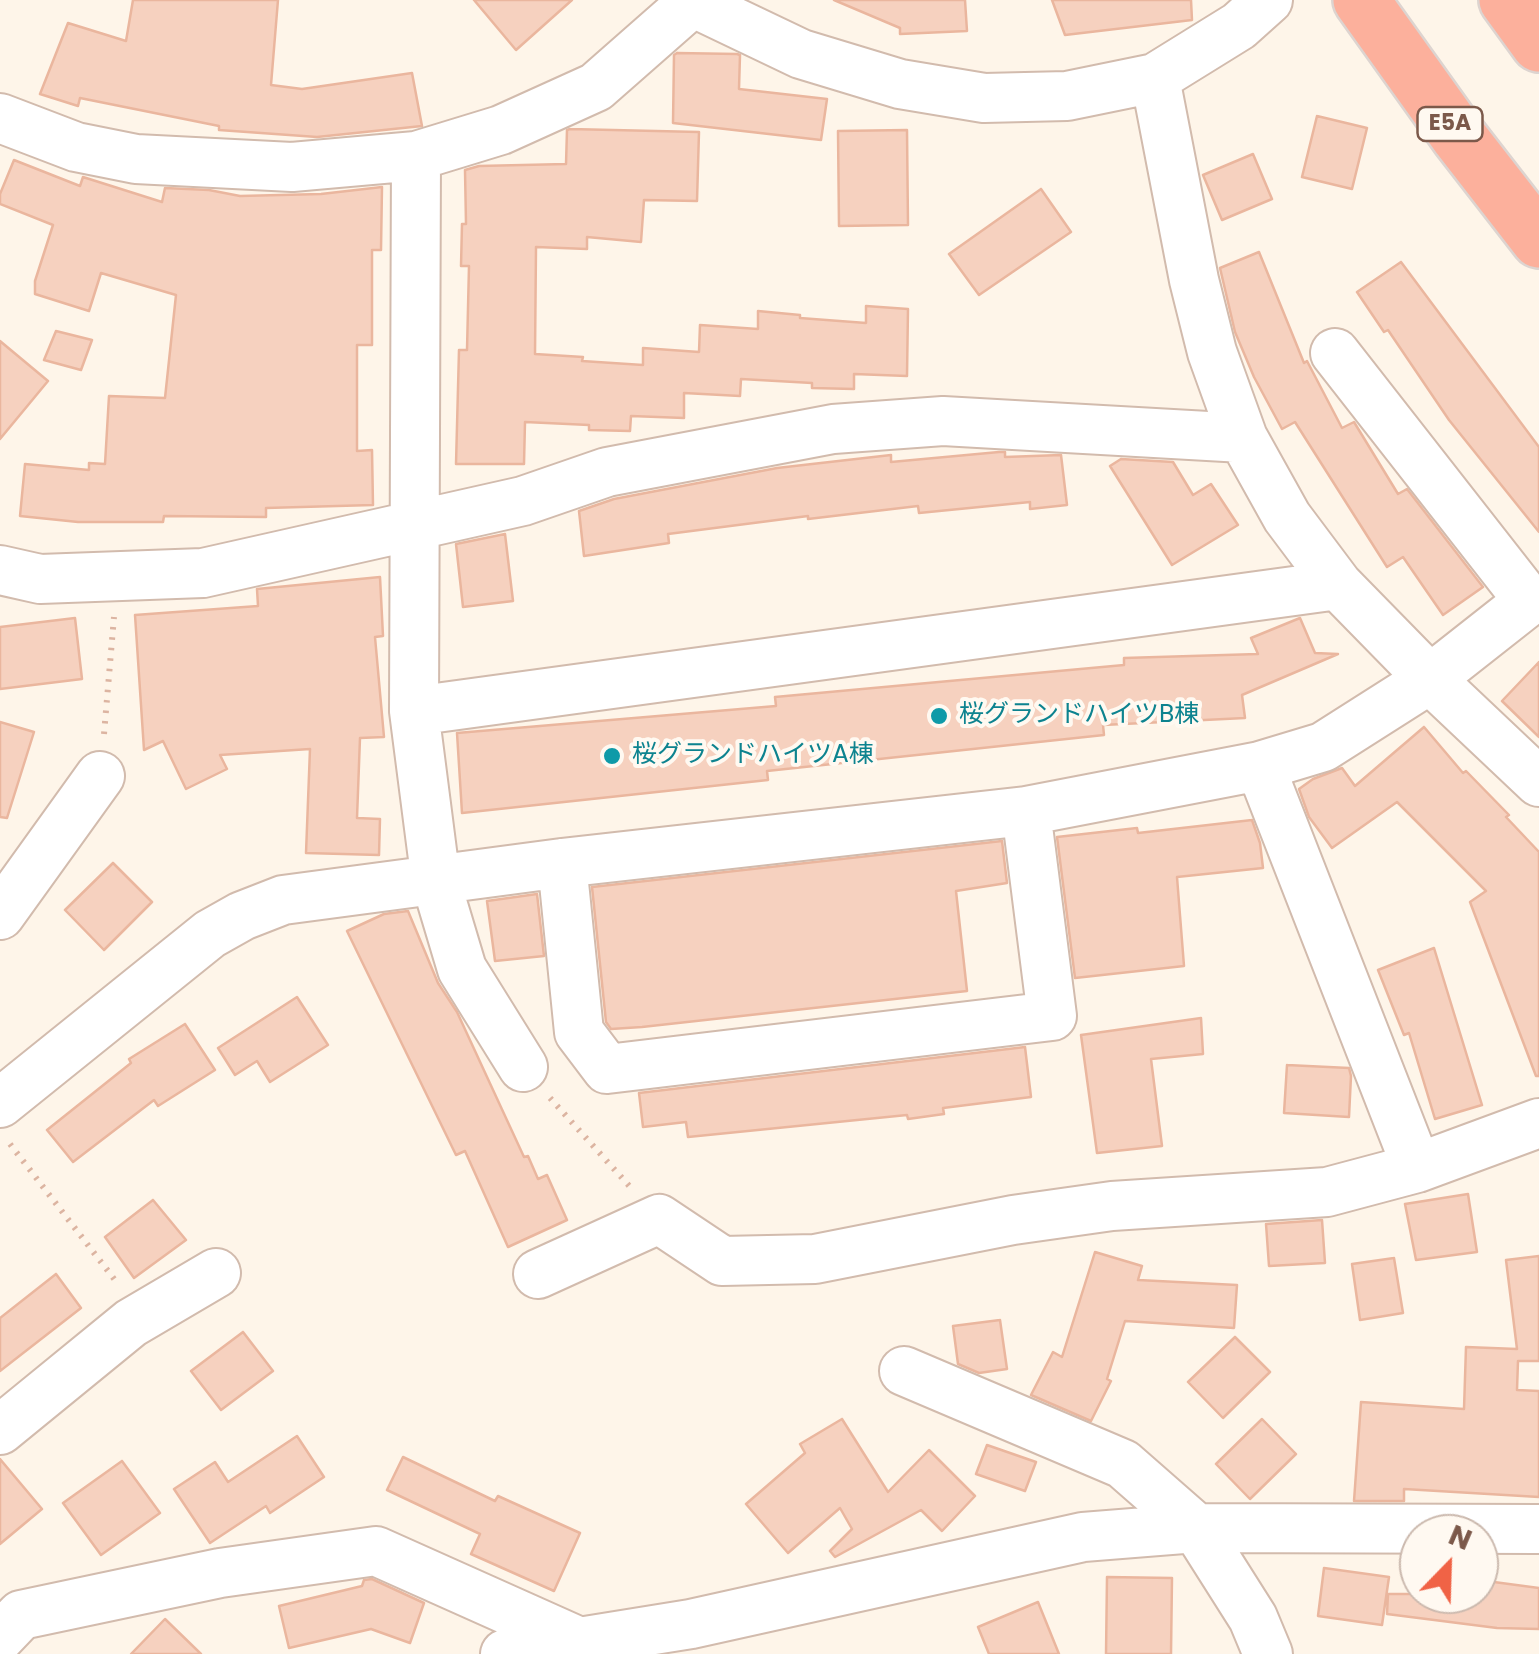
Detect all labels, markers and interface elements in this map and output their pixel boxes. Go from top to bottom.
road number: E5A [1418,107,1482,141]
place label: 桜グランドハイツB棟 [959,701,1199,731]
marker: 桜グランドハイツB棟 [928,705,950,727]
place label: 桜グランドハイツA棟 [632,741,874,771]
marker: 桜グランドハイツA棟 [601,745,623,767]
north arrow [1399,1514,1499,1614]
text: N [1443,1516,1477,1560]

